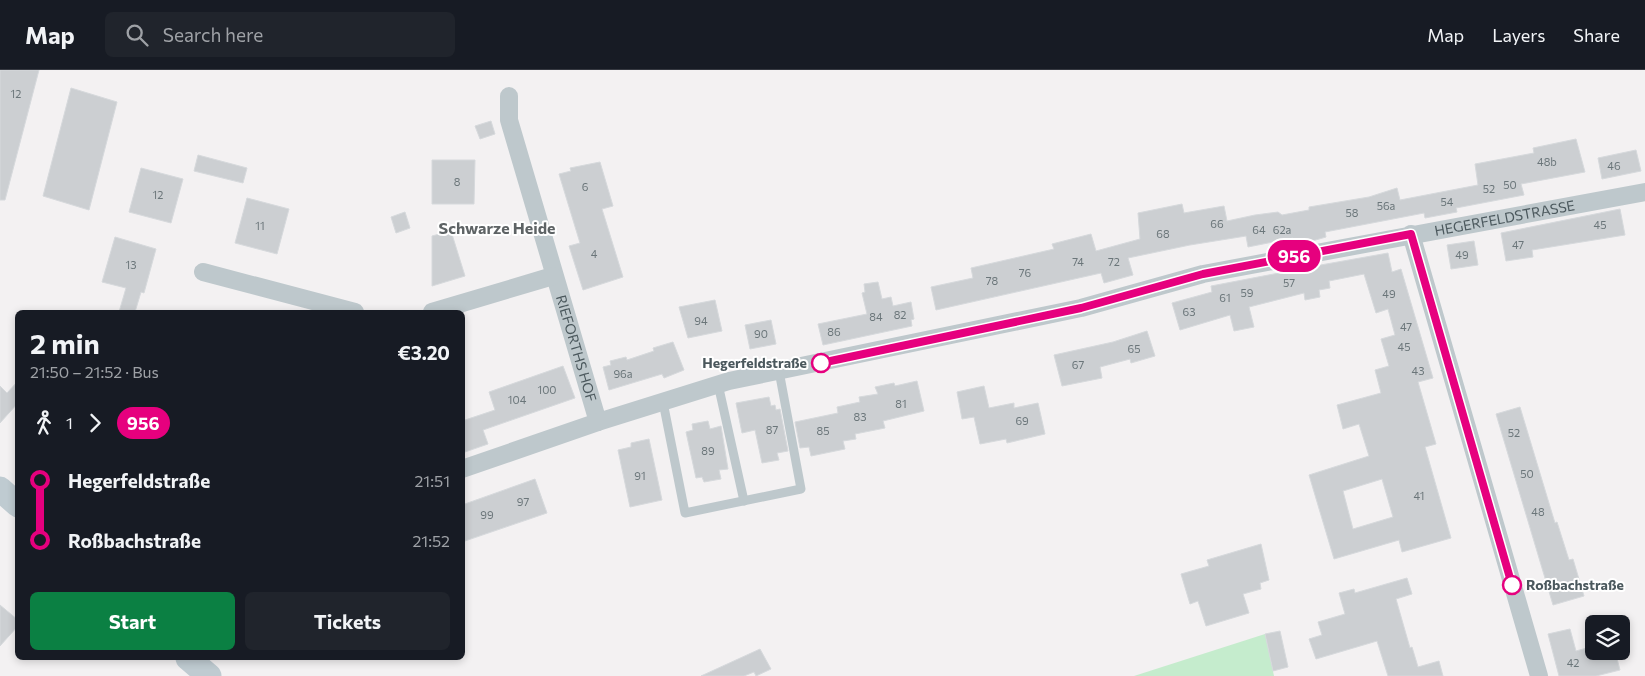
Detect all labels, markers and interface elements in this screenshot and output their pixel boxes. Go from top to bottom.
search box [105,12,455,57]
text: Map [25,20,75,49]
icon: search [123,21,151,49]
text: Search here [163,23,263,46]
text: Map [1427,24,1464,46]
text: Layers [1492,24,1545,46]
text: Share [1573,24,1620,46]
house number: 12 [11,87,21,100]
house number: 48b [1537,155,1557,168]
house number: 46 [1607,159,1621,172]
house number: 8 [454,175,461,188]
house number: 50 [1503,178,1517,191]
house number: 6 [582,180,589,193]
house number: 52 [1483,182,1495,195]
house number: 12 [153,188,163,201]
house number: 54 [1441,195,1454,208]
street label: HEGERFELDSTRASSE [1433,196,1576,239]
house number: 56a [1377,199,1395,212]
house number: 58 [1346,206,1359,219]
house number: 66 [1210,217,1224,230]
district label: Schwarze Heide [439,218,555,237]
house number: 45 [1594,218,1606,231]
house number: 11 [255,219,265,232]
house number: 64 [1252,223,1266,236]
house number: 62a [1273,223,1291,236]
house number: 68 [1156,227,1170,240]
house number: 47 [1512,238,1524,251]
line badge: 956 [1265,240,1323,272]
text: 956 [1278,245,1310,267]
house number: 4 [591,247,598,260]
house number: 49 [1455,248,1469,261]
house number: 74 [1072,255,1084,268]
house number: 72 [1108,255,1120,268]
house number: 13 [126,258,136,271]
house number: 76 [1019,266,1032,279]
house number: 78 [986,274,999,287]
house number: 57 [1283,276,1295,289]
house number: 59 [1241,286,1254,299]
house number: 49 [1382,287,1396,300]
house number: 61 [1219,291,1231,304]
street label: RIEFORTHS HOF [553,293,601,404]
house number: 63 [1183,305,1195,318]
house number: 82 [894,308,906,321]
house number: 84 [869,310,883,323]
house number: 94 [694,314,708,327]
house number: 47 [1400,320,1412,333]
house number: 86 [827,325,841,338]
text: 2 min [30,326,100,360]
house number: 90 [754,327,768,340]
house number: 45 [1398,340,1410,353]
text: €3.20 [397,341,450,364]
house number: 65 [1128,342,1141,355]
marker: Hegerfeldstraße [811,353,831,373]
place label: Hegerfeldstraße [702,354,807,371]
house number: 67 [1072,358,1084,371]
text: 21:50 – 21:52 · Bus [30,362,159,381]
house number: 43 [1412,364,1424,377]
house number: 96a [613,367,633,380]
house number: 100 [537,383,557,396]
house number: 104 [508,393,527,406]
house number: 81 [895,397,907,410]
icon: walk [30,409,58,437]
icon: forward [81,409,109,437]
house number: 83 [854,410,866,423]
text: 956 [127,412,160,434]
text: 1 [66,413,73,432]
house number: 69 [1015,414,1029,427]
house number: 87 [766,423,778,436]
house number: 85 [817,424,830,437]
house number: 52 [1508,426,1520,439]
house number: 89 [701,444,715,457]
house number: 50 [1520,467,1534,480]
text: Hegerfeldstraße [68,469,210,492]
house number: 91 [634,469,646,482]
text: 21:51 [414,471,450,490]
house number: 41 [1414,489,1424,502]
house number: 97 [517,495,529,508]
house number: 48 [1531,505,1545,518]
house number: 99 [480,508,494,521]
text: Roßbachstraße [68,529,201,552]
text: 21:52 [412,531,450,550]
marker: Roßbachstraße [1502,575,1522,595]
place label: Roßbachstraße [1526,576,1624,593]
button: Start [30,592,235,650]
button: Tickets [245,592,450,650]
map controls [1585,615,1630,660]
button: layers [1585,615,1630,660]
house number: 42 [1567,656,1579,669]

